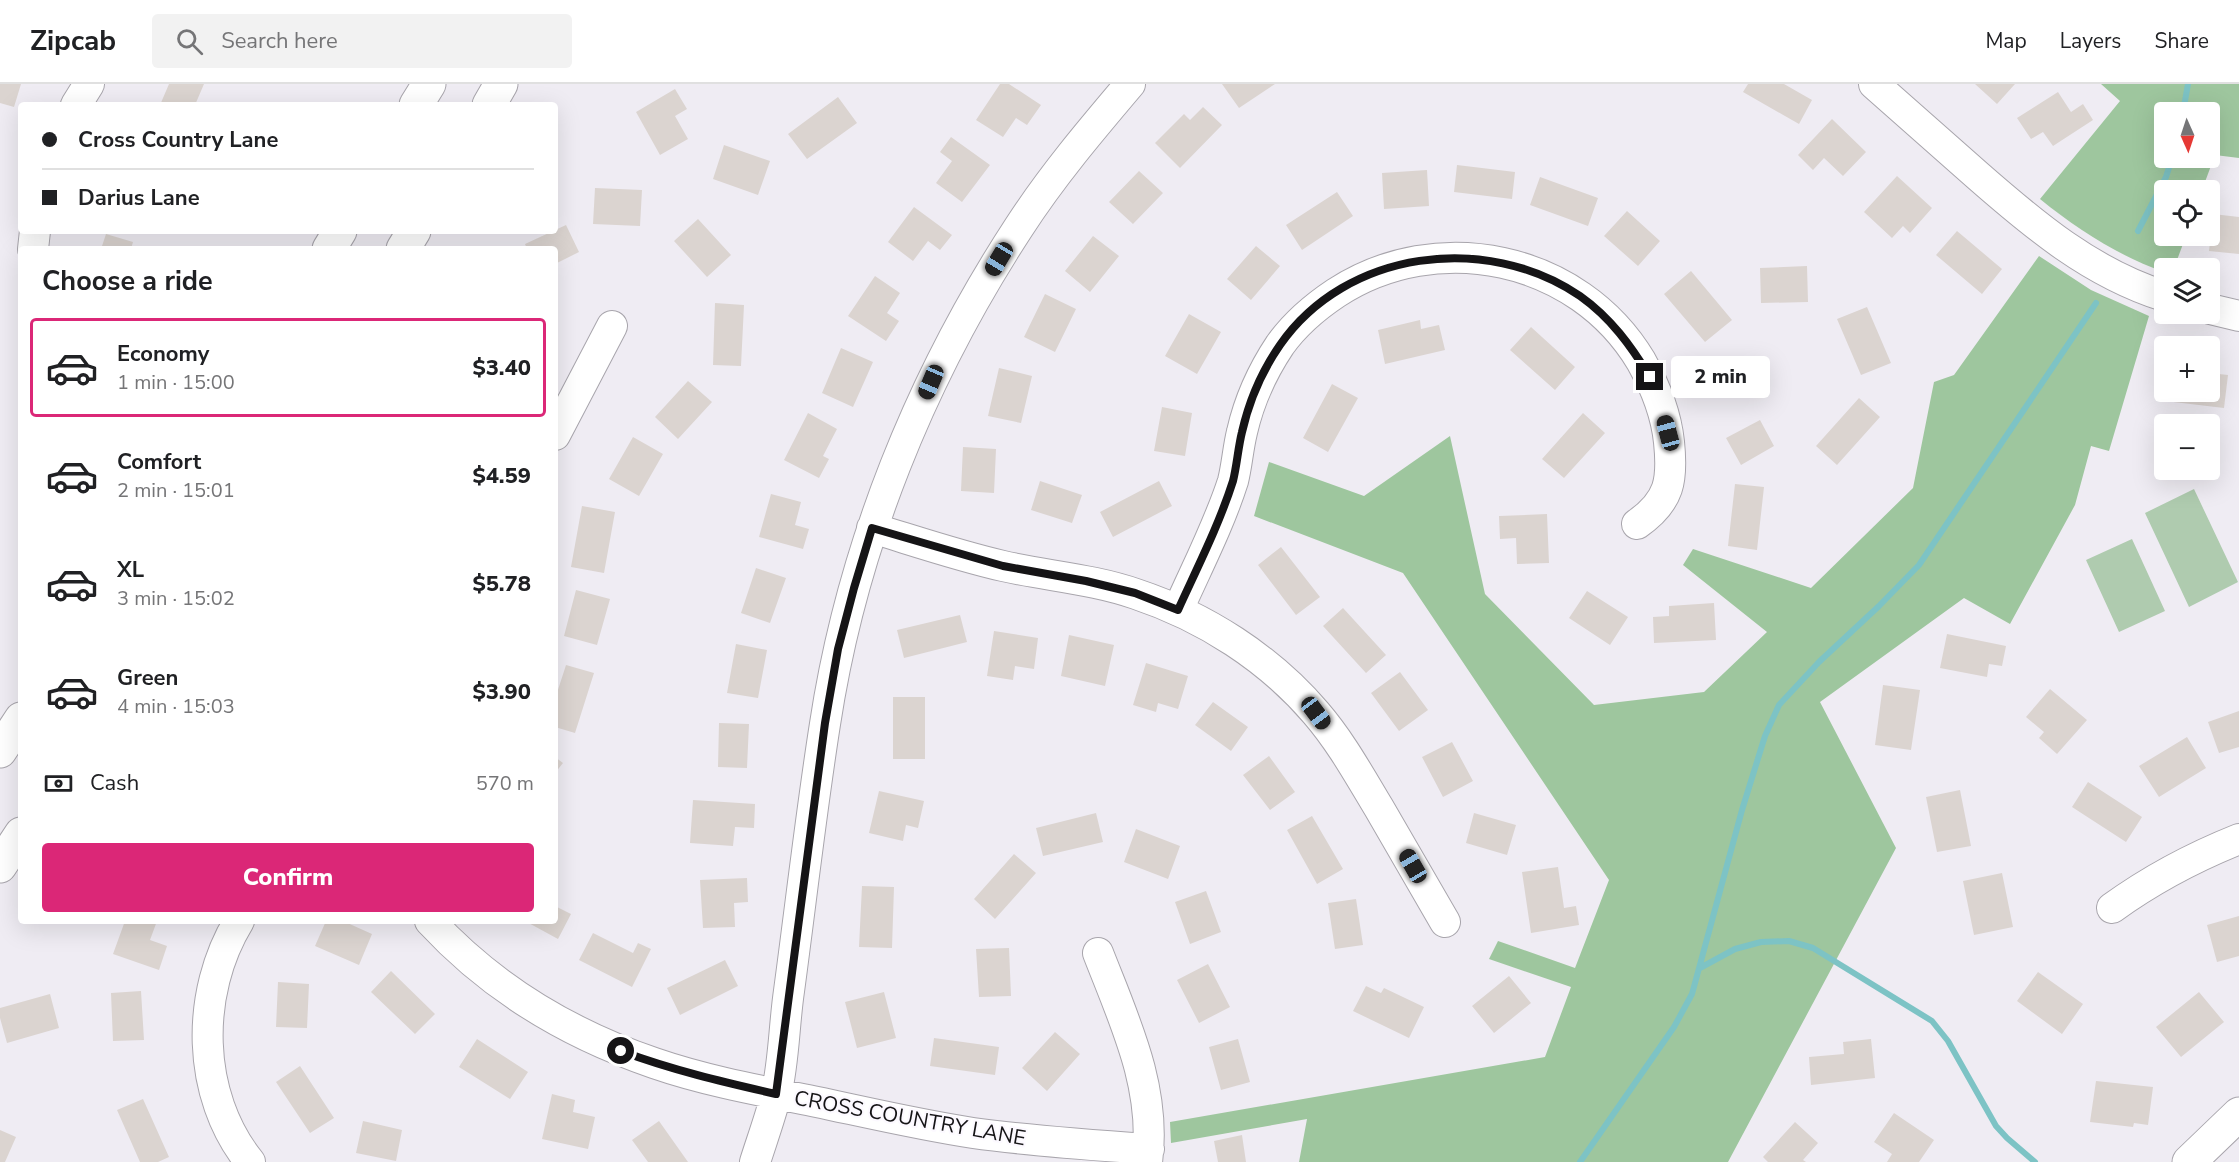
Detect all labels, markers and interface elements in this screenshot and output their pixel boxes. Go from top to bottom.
search box [152,14,572,68]
text: Zipcab [30,22,116,60]
icon: search [173,25,206,58]
text: Search here [221,26,338,56]
text: Map [1985,27,2027,55]
text: Layers [2060,27,2121,55]
text: Share [2154,27,2209,55]
north arrow [2154,102,2220,168]
map controls [2154,102,2220,480]
text: Cross Country Lane [78,125,278,155]
button: locate [2154,180,2220,246]
text: Darius Lane [78,183,200,213]
car [982,239,1016,279]
button: layers [2154,258,2220,324]
text: Choose a ride [42,263,213,300]
button: + [2154,336,2220,402]
text: Economy [117,339,209,369]
icon: car [45,341,99,395]
text: $3.40 [472,353,531,383]
callout: 2 min [1671,356,1770,398]
car [916,362,946,402]
route end [1636,363,1663,390]
text: 2 min [1694,363,1747,390]
text: 1 min · 15:00 [117,369,235,396]
car [1655,413,1681,453]
button: − [2154,414,2220,480]
text: Comfort [117,447,201,477]
icon: car [45,449,99,503]
text: $4.59 [472,461,531,491]
text: 2 min · 15:01 [117,477,235,504]
text: XL [117,555,144,585]
icon: car [45,557,99,611]
text: $5.78 [472,569,531,599]
text: 3 min · 15:02 [117,585,235,612]
text: Green [117,663,178,693]
icon: car [45,665,99,719]
text: $3.90 [472,677,531,707]
text: 4 min · 15:03 [117,693,235,720]
car [1298,693,1334,733]
icon: cash [42,767,75,800]
text: Cash [90,768,139,798]
text: 570 m [476,770,534,797]
button: Confirm [42,843,534,912]
car [1396,846,1430,886]
route start [607,1037,634,1064]
street label: CROSS COUNTRY LANE [792,1084,1028,1152]

